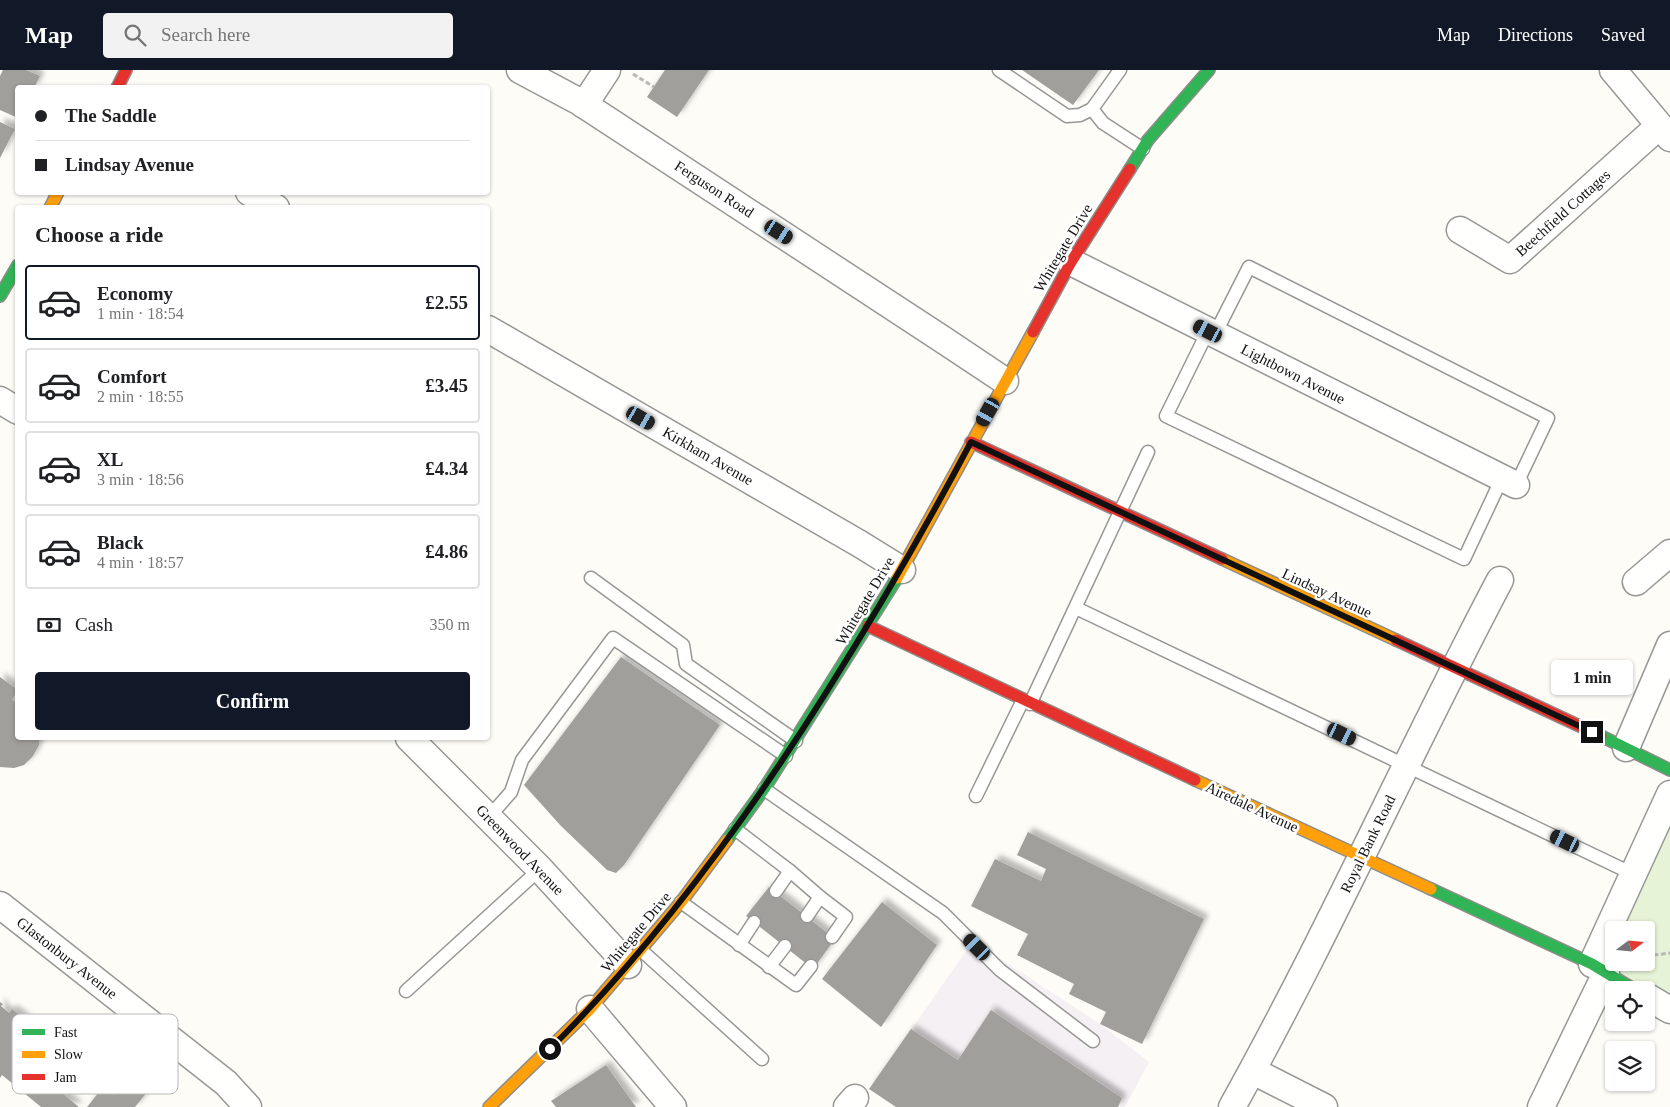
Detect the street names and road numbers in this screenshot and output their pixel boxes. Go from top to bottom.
street label: Ferguson Road [671,158,757,221]
street label: Beechfield Cottages [1513,166,1614,260]
street label: Whitegate Drive [1031,201,1096,295]
street label: Lightbown Avenue [1238,341,1348,407]
street label: Kirkham Avenue [660,424,756,489]
street label: Whitegate Drive [833,554,898,648]
street label: Lindsay Avenue [1280,565,1375,621]
street label: Airedale Avenue [1203,779,1301,836]
street label: Royal Bank Road [1337,792,1399,895]
street label: Greenwood Avenue [473,802,567,898]
street label: Whitegate Drive [598,888,674,975]
street label: Glastonbury Avenue [14,914,121,1002]

